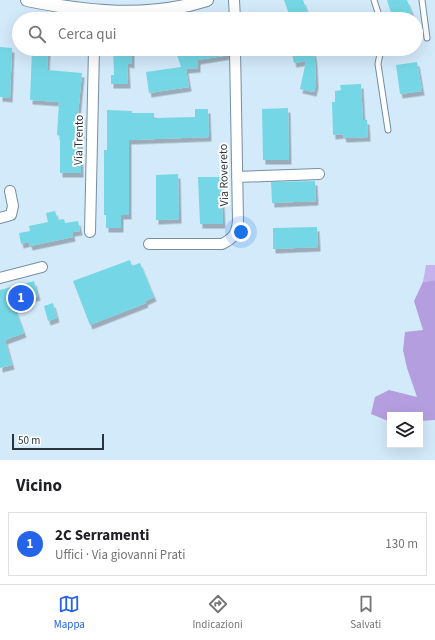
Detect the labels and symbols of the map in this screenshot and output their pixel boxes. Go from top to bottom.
street label: Via Trento [70,115,88,165]
street label: Via Rovereto [215,144,233,206]
your location [231,222,251,242]
pin: 1 [8,283,34,313]
scale bar [12,432,104,451]

